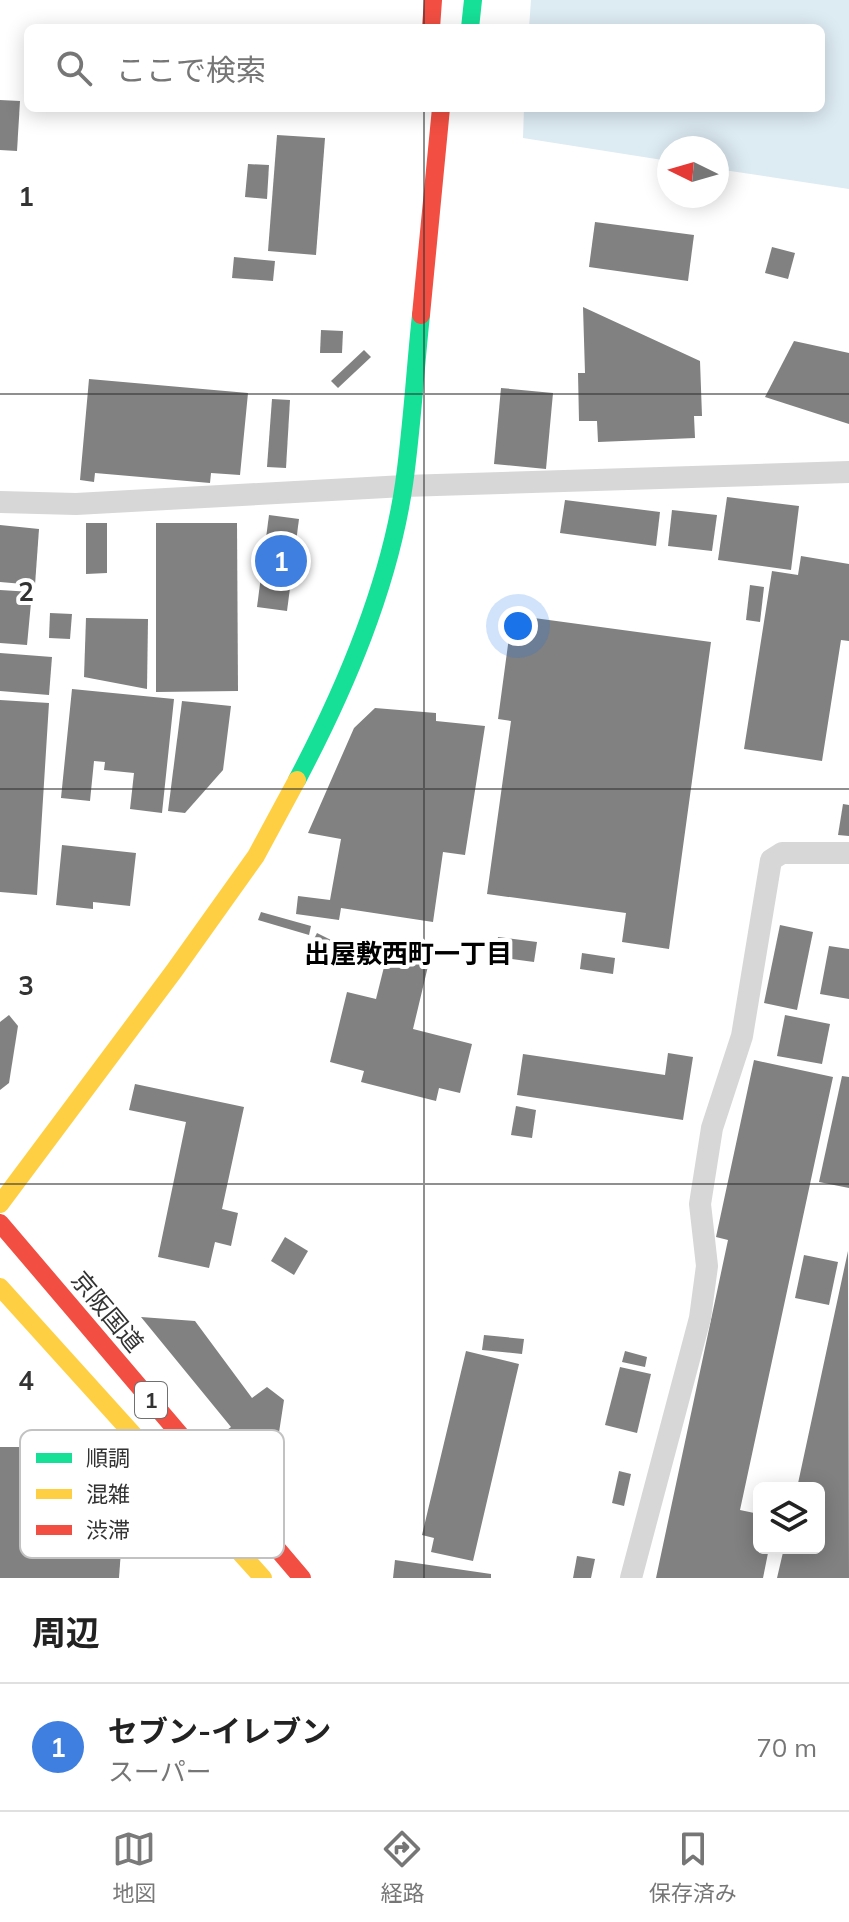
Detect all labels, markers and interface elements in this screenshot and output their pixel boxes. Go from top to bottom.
search box [24,24,825,112]
icon: search [52,46,96,90]
text: ここで検索 [116,51,266,89]
north arrow [657,136,729,208]
text: 1 [18,180,34,213]
pin: 1 [255,531,307,591]
text: 2 [18,575,34,608]
your location [498,606,538,646]
district label: 出屋敷西町一丁目 [304,937,512,970]
text: 3 [18,969,34,1002]
street label: 京阪国道 [65,1265,150,1358]
text: 4 [18,1364,34,1397]
road number: 1 [135,1382,167,1418]
legend [20,1430,284,1558]
text: 順調 [86,1444,130,1472]
text: 混雑 [86,1480,130,1508]
map controls [753,1482,825,1554]
button: layers [753,1482,825,1554]
text: 渋滞 [86,1516,130,1544]
text: 周辺 [32,1611,100,1654]
text: セブン-イレブン [108,1712,331,1750]
text: 1 [50,1731,66,1764]
text: 70 m [756,1731,817,1764]
text: スーパー [108,1755,212,1788]
tab: 地図 [112,1827,156,1907]
tab: 経路 [380,1827,425,1907]
tab: 保存済み [649,1827,737,1907]

